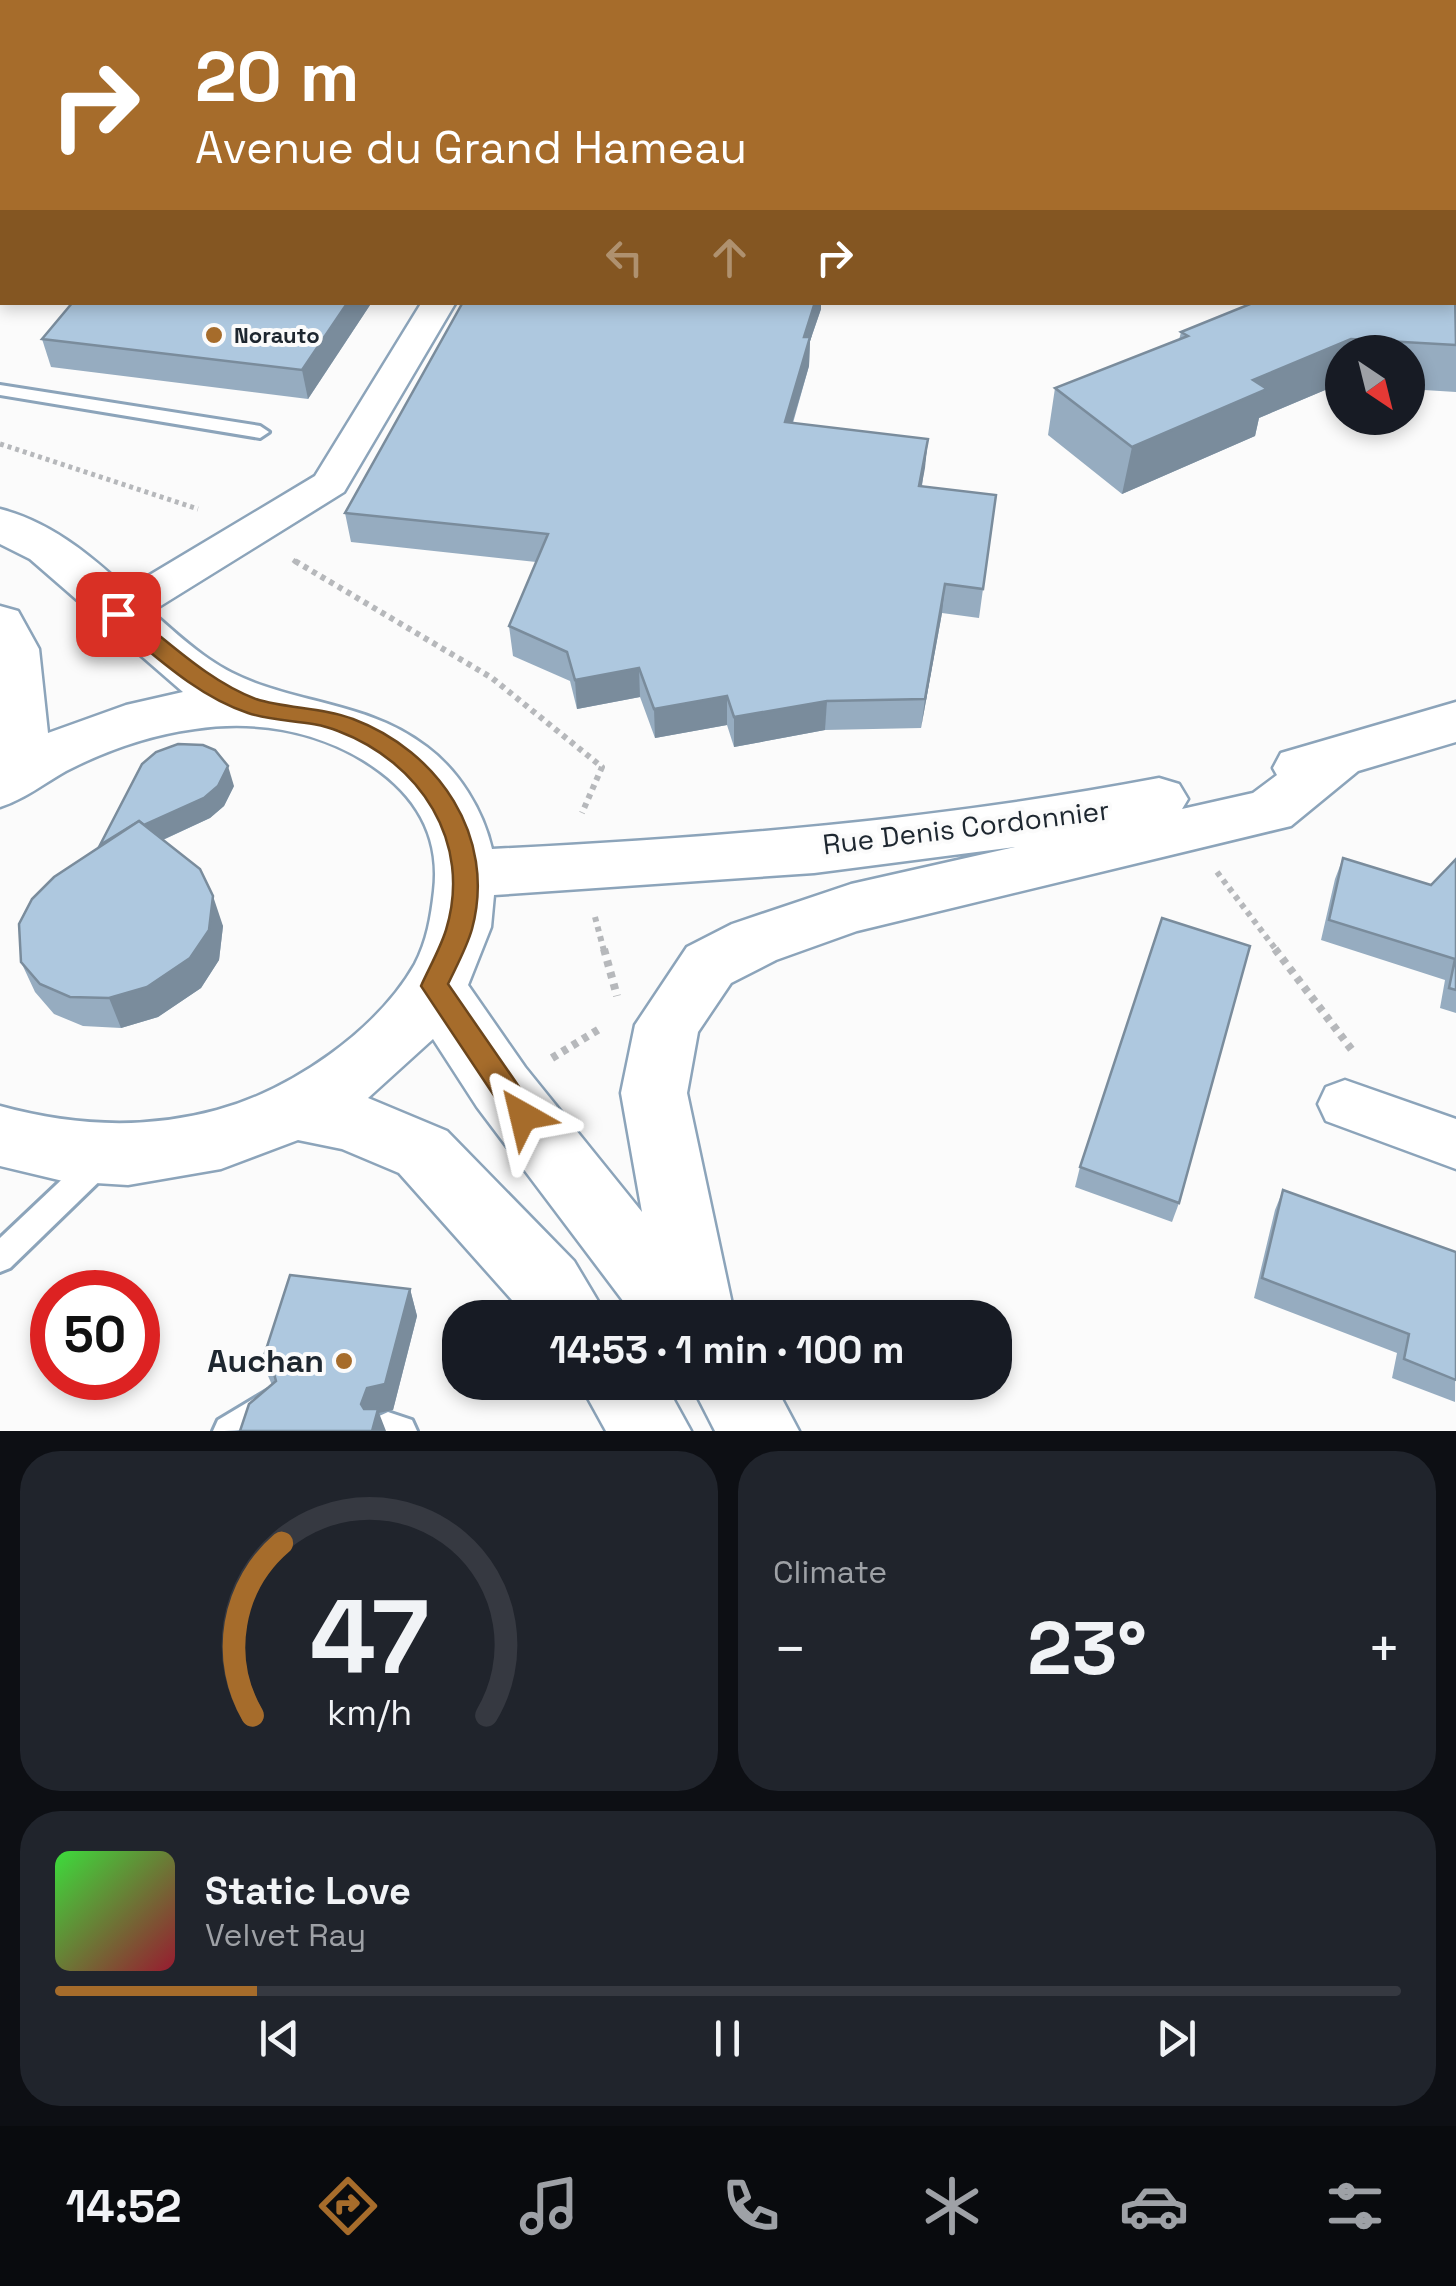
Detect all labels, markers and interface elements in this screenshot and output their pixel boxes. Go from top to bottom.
text: 20 m [195,32,360,121]
icon: right [30,40,160,170]
text: Avenue du Grand Hameau [195,119,747,176]
icon: left [597,230,652,285]
icon: ahead [702,230,757,285]
icon: right [807,230,862,285]
place label: Norauto [234,321,320,349]
marker: Norauto [203,324,225,346]
north arrow [1325,335,1425,435]
map controls [1325,335,1425,435]
pin [76,572,161,657]
icon: arrive [91,587,146,642]
street label: Rue Denis Cordonnier [821,792,1111,862]
position arrow [471,1064,575,1168]
speed limit sign: 50 [30,1270,160,1400]
text: 14:53 · 1 min · 100 m [549,1326,905,1374]
place label: Auchan [207,1341,324,1381]
marker: Auchan [333,1350,355,1372]
text: Climate [773,1552,887,1592]
text: 47 [309,1571,429,1703]
text: 23° [1027,1600,1147,1696]
text: − [773,1614,807,1684]
text: + [1367,1614,1401,1684]
text: km/h [326,1690,412,1735]
text: Static Love [205,1867,411,1915]
text: Velvet Ray [205,1915,366,1955]
icon: previous [252,2011,307,2066]
icon: pause [700,2011,755,2066]
icon: next [1149,2011,1204,2066]
icon: directions [313,2171,383,2241]
icon: music [514,2171,584,2241]
icon: phone [716,2171,786,2241]
icon: climate [917,2171,987,2241]
icon: car [1119,2171,1189,2241]
icon: filters [1320,2171,1390,2241]
text: 14:52 [66,2178,181,2235]

